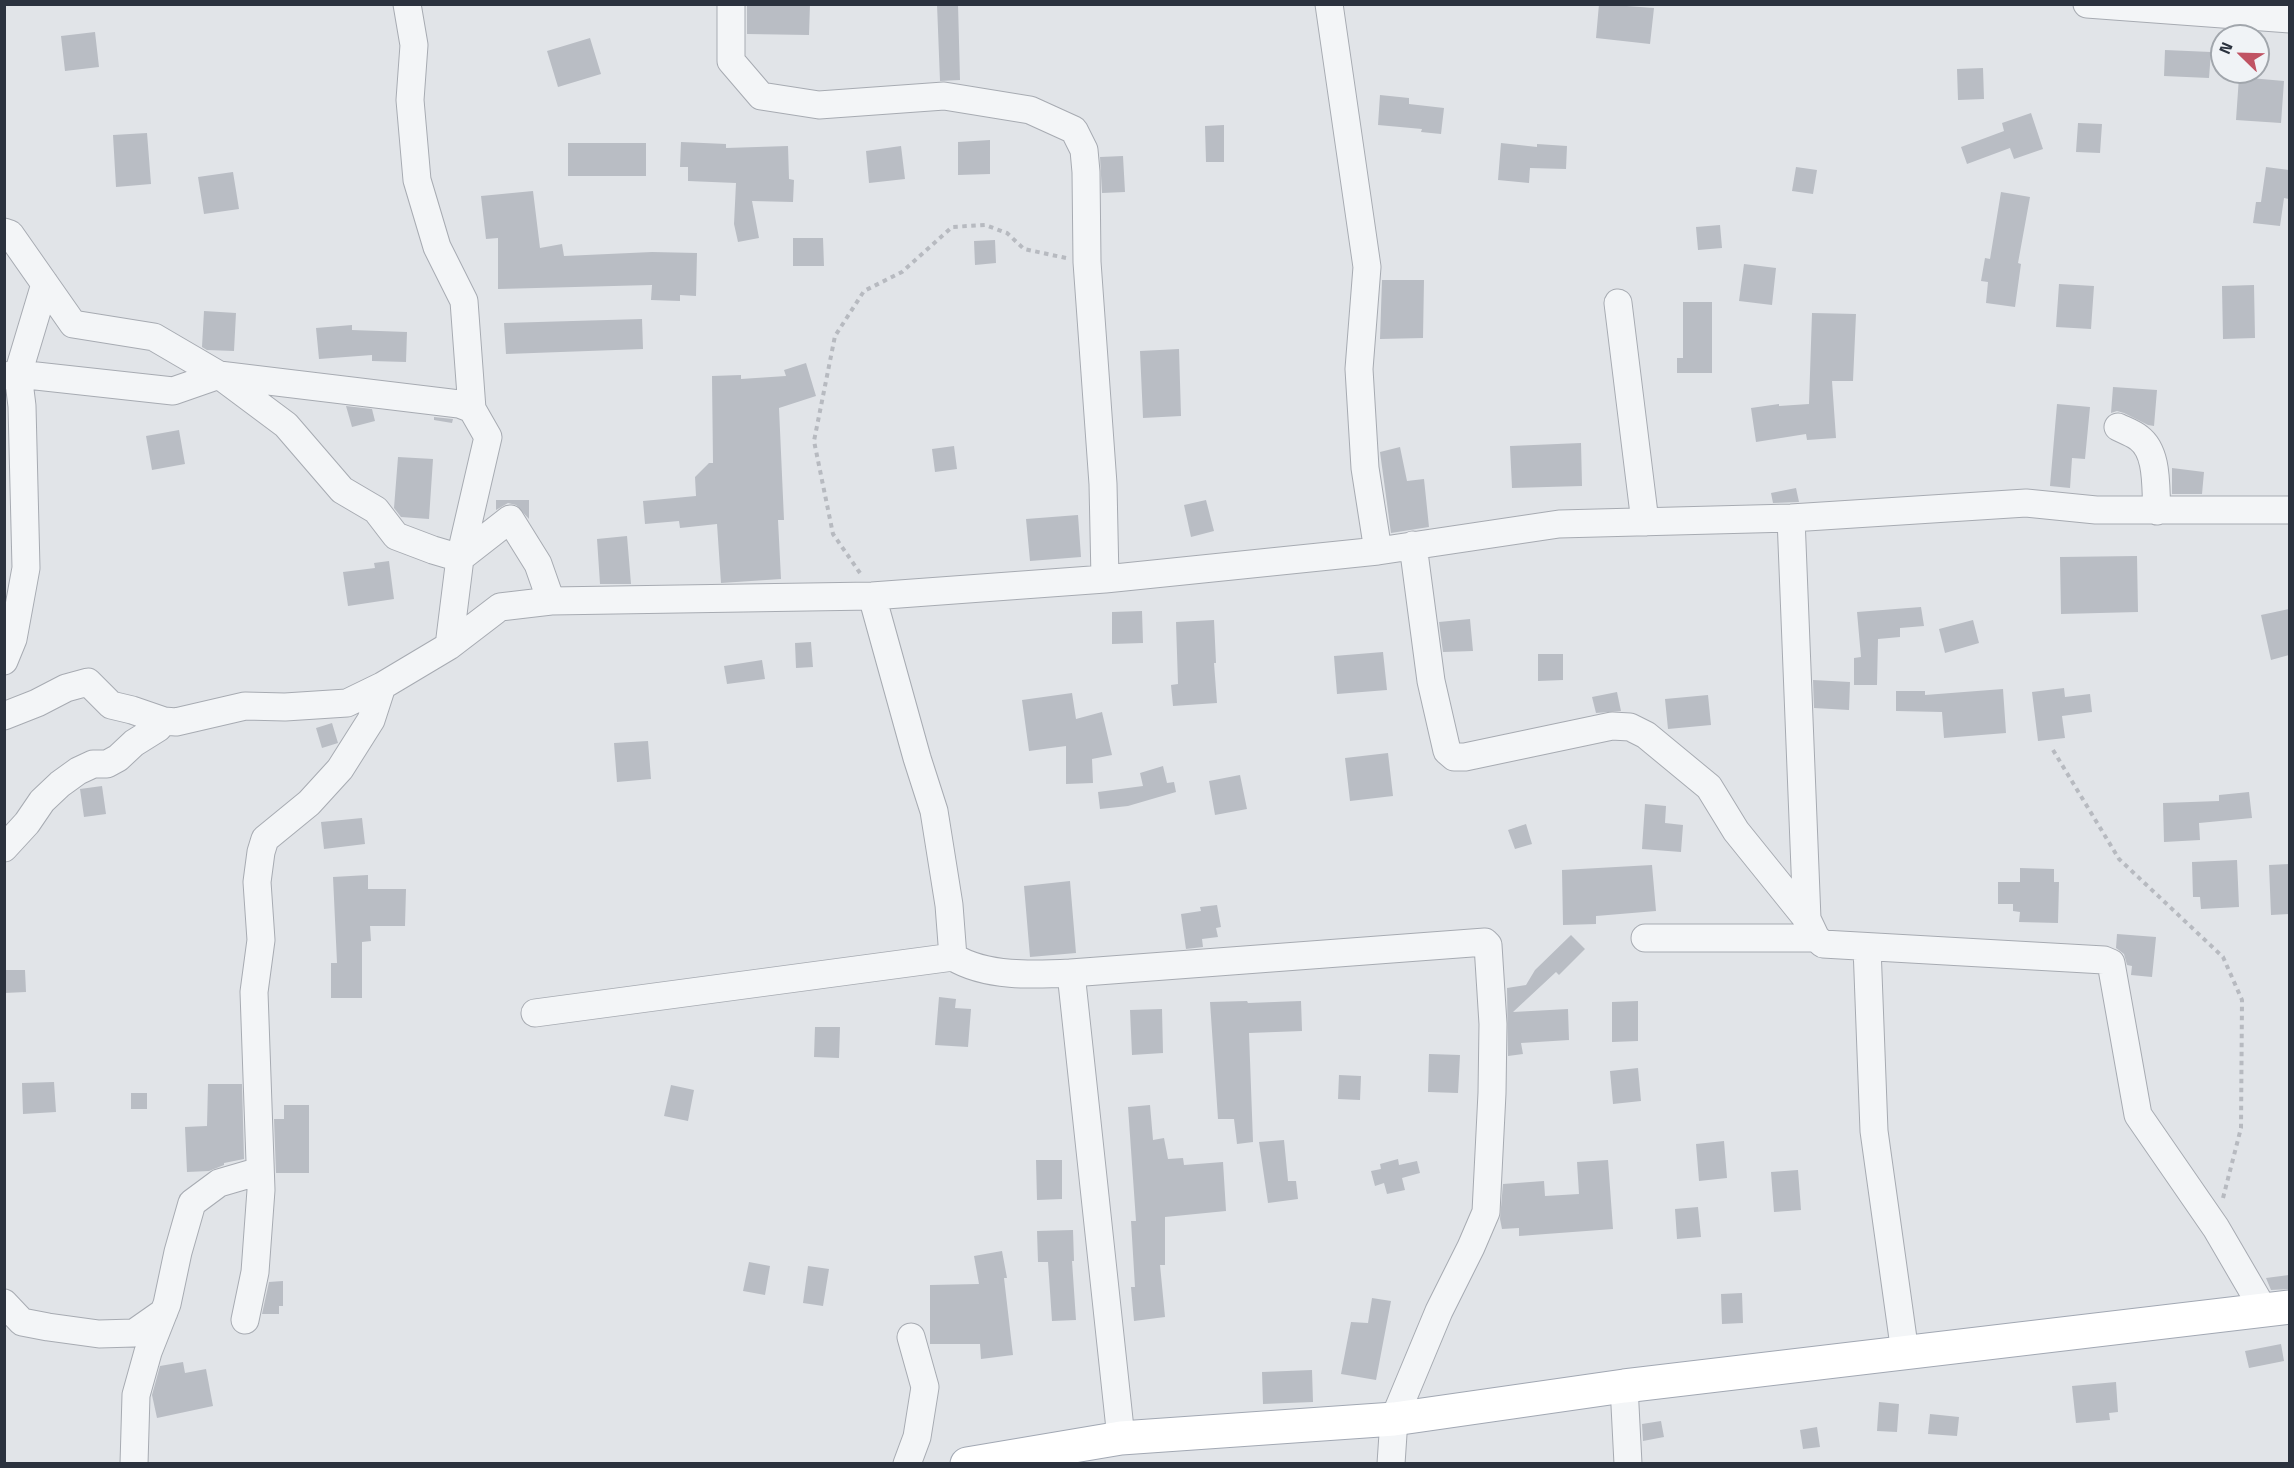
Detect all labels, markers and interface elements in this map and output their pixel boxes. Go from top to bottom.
north arrow [2210,24,2270,84]
text: N [2212,38,2238,58]

